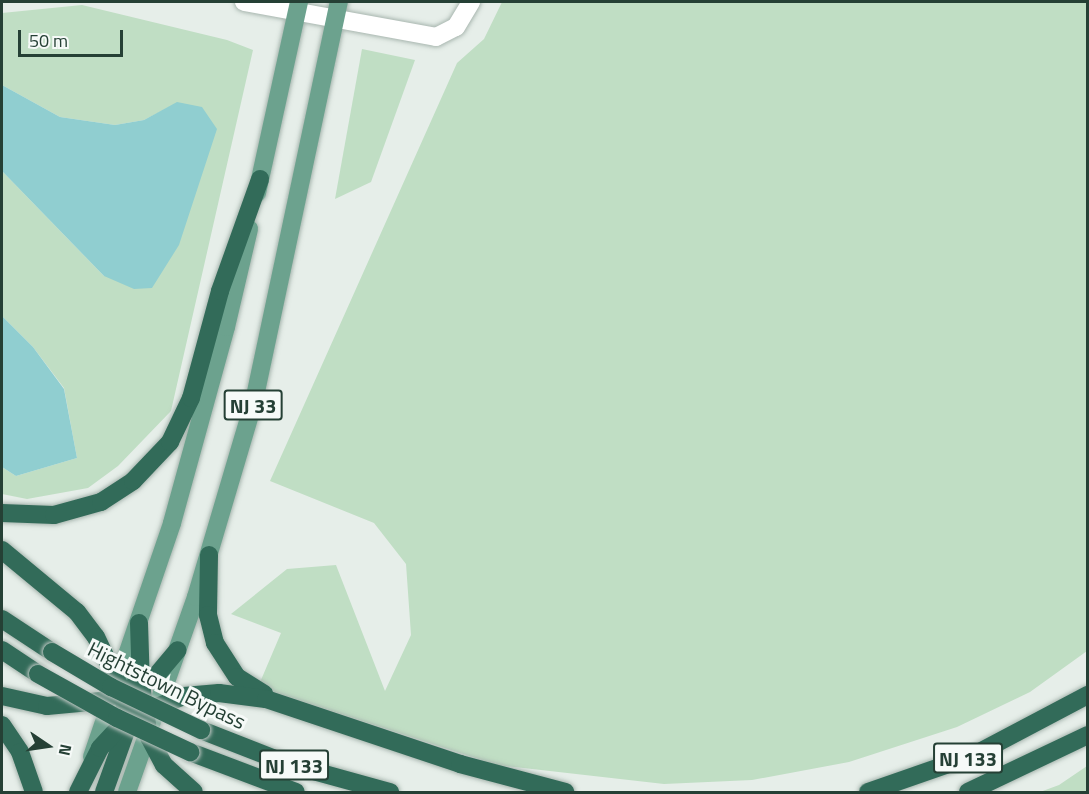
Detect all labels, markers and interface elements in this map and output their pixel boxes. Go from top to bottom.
scale bar [21,18,126,56]
text: 50 m [29,27,68,54]
road number: NJ 33 [223,388,283,422]
street label: Hightstown Bypass [84,636,250,734]
north arrow [18,716,78,776]
road number: NJ 133 [932,741,1004,775]
text: N [53,742,78,758]
road number: NJ 133 [258,748,330,782]

